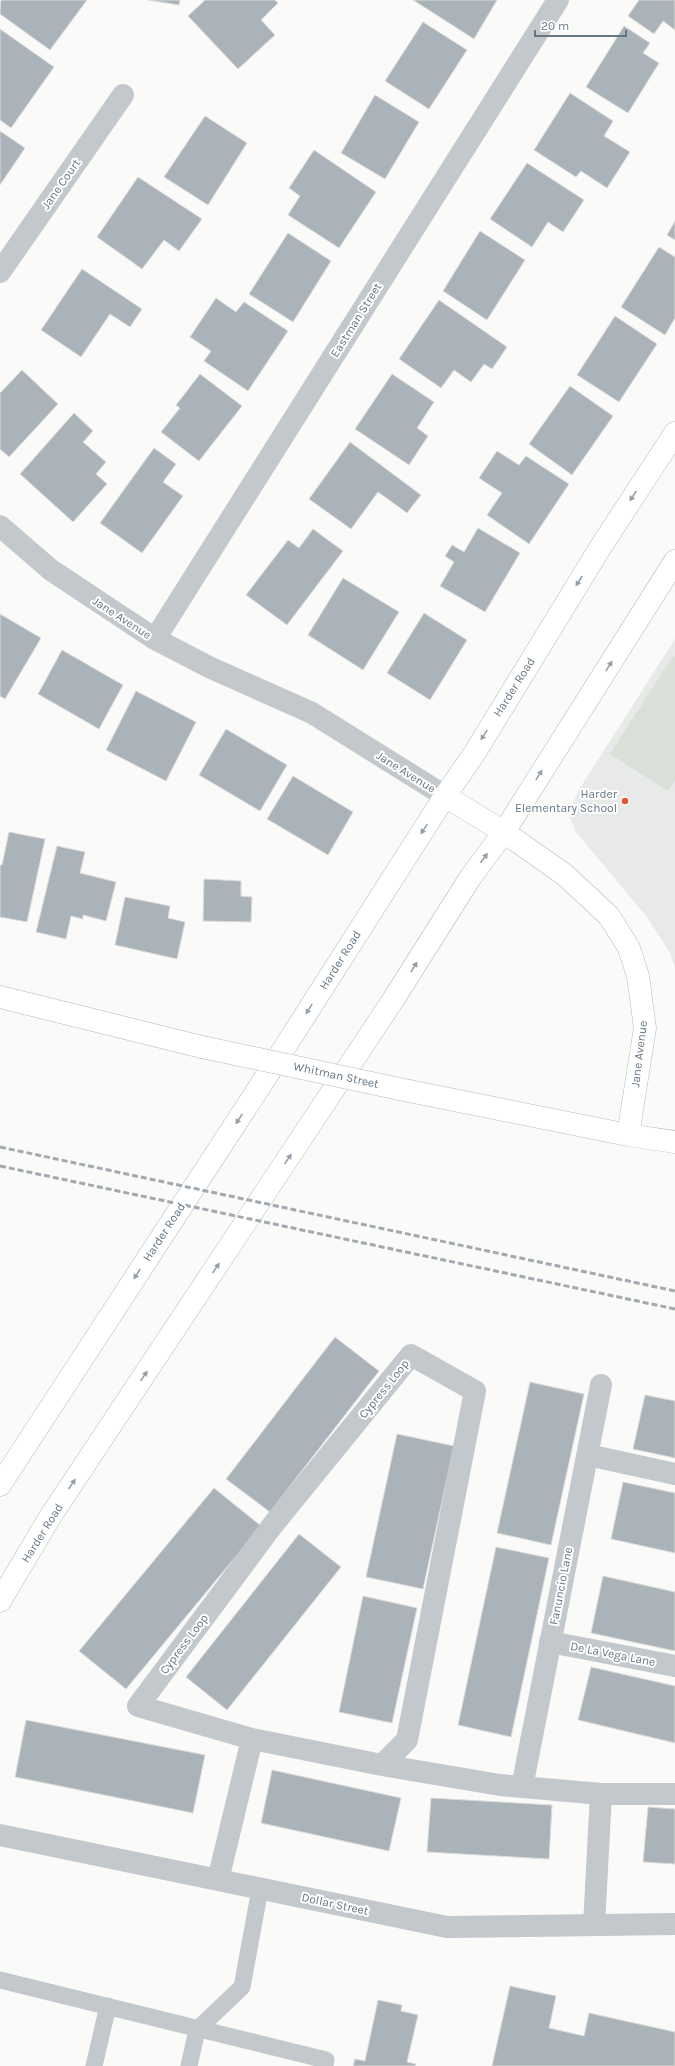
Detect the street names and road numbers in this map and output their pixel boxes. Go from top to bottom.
street label: Jane Court [39,156,84,212]
street label: Eastman Street [328,280,385,360]
street label: Jane Avenue [90,594,154,642]
street label: Harder Road [490,655,538,719]
street label: Jane Avenue [374,748,438,796]
street label: Harder Road [316,928,364,992]
street label: Jane Avenue [628,1020,650,1088]
street label: Whitman Street [292,1059,380,1091]
street label: Harder Road [140,1200,188,1264]
street label: Cypress Loop [356,1357,412,1421]
street label: Harder Road [18,1501,66,1565]
street label: Fanuncio Lane [547,1546,575,1626]
street label: Cypress Loop [157,1611,211,1677]
street label: De La Vega Lane [569,1639,657,1669]
street label: Dollar Street [300,1890,370,1918]

